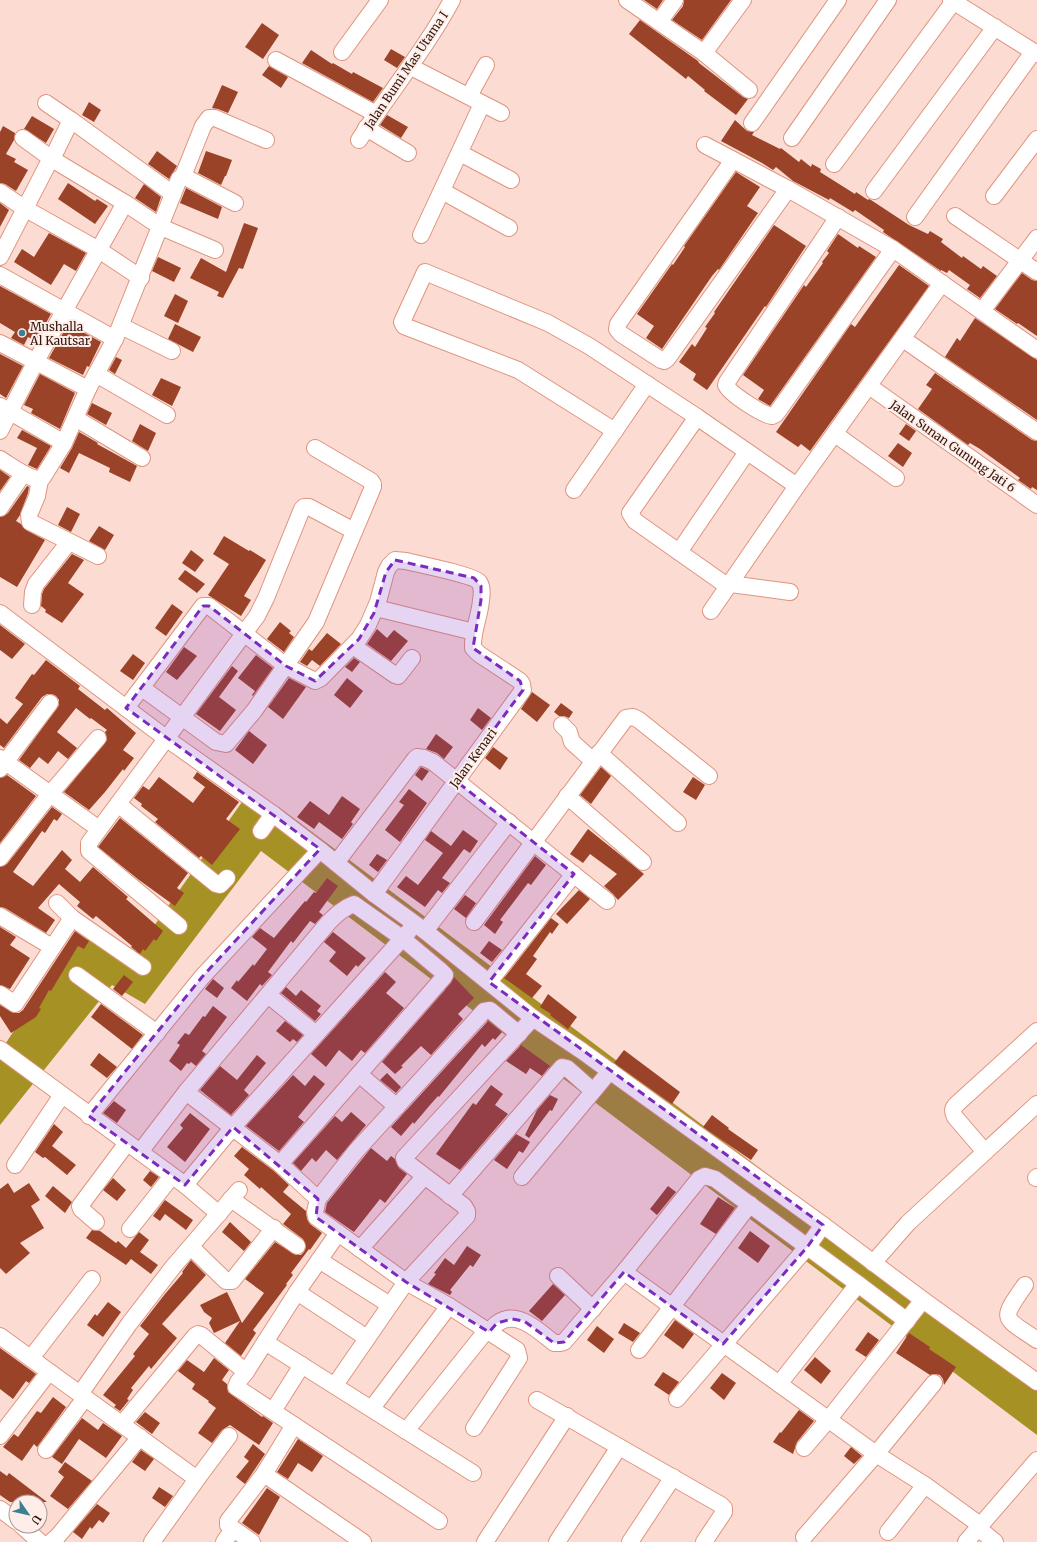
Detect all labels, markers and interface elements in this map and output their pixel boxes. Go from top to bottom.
street label: Jalan Bumi Mas Utama I [361,8,451,132]
place label: Mushalla Al Kautsar [29,319,91,348]
marker: Mushalla Al Kautsar [17,328,27,338]
street label: Jalan Sunan Gunung Jati 6 [887,396,1019,495]
street label: Jalan Kenari [446,725,500,791]
north arrow [8,1494,48,1534]
text: U [28,1512,44,1528]

